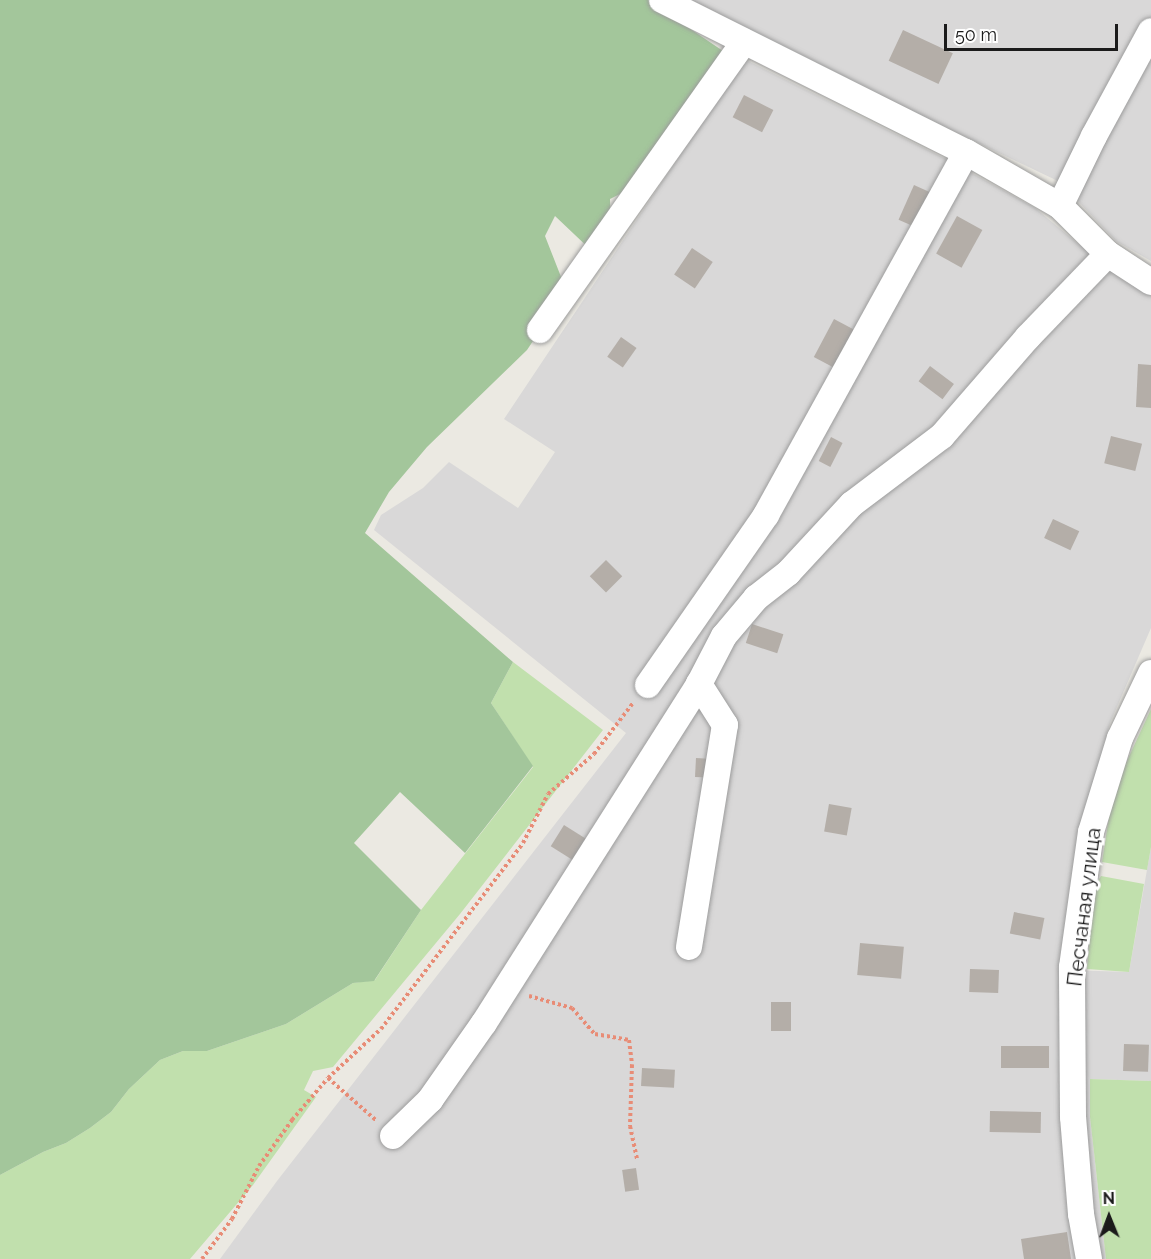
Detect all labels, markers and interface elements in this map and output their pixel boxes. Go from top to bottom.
scale bar [947,12,1121,50]
text: 50 m [955,24,997,45]
street label: Песчаная улица [1062,826,1106,988]
north arrow [1079,1187,1139,1247]
text: N [1102,1189,1115,1208]

